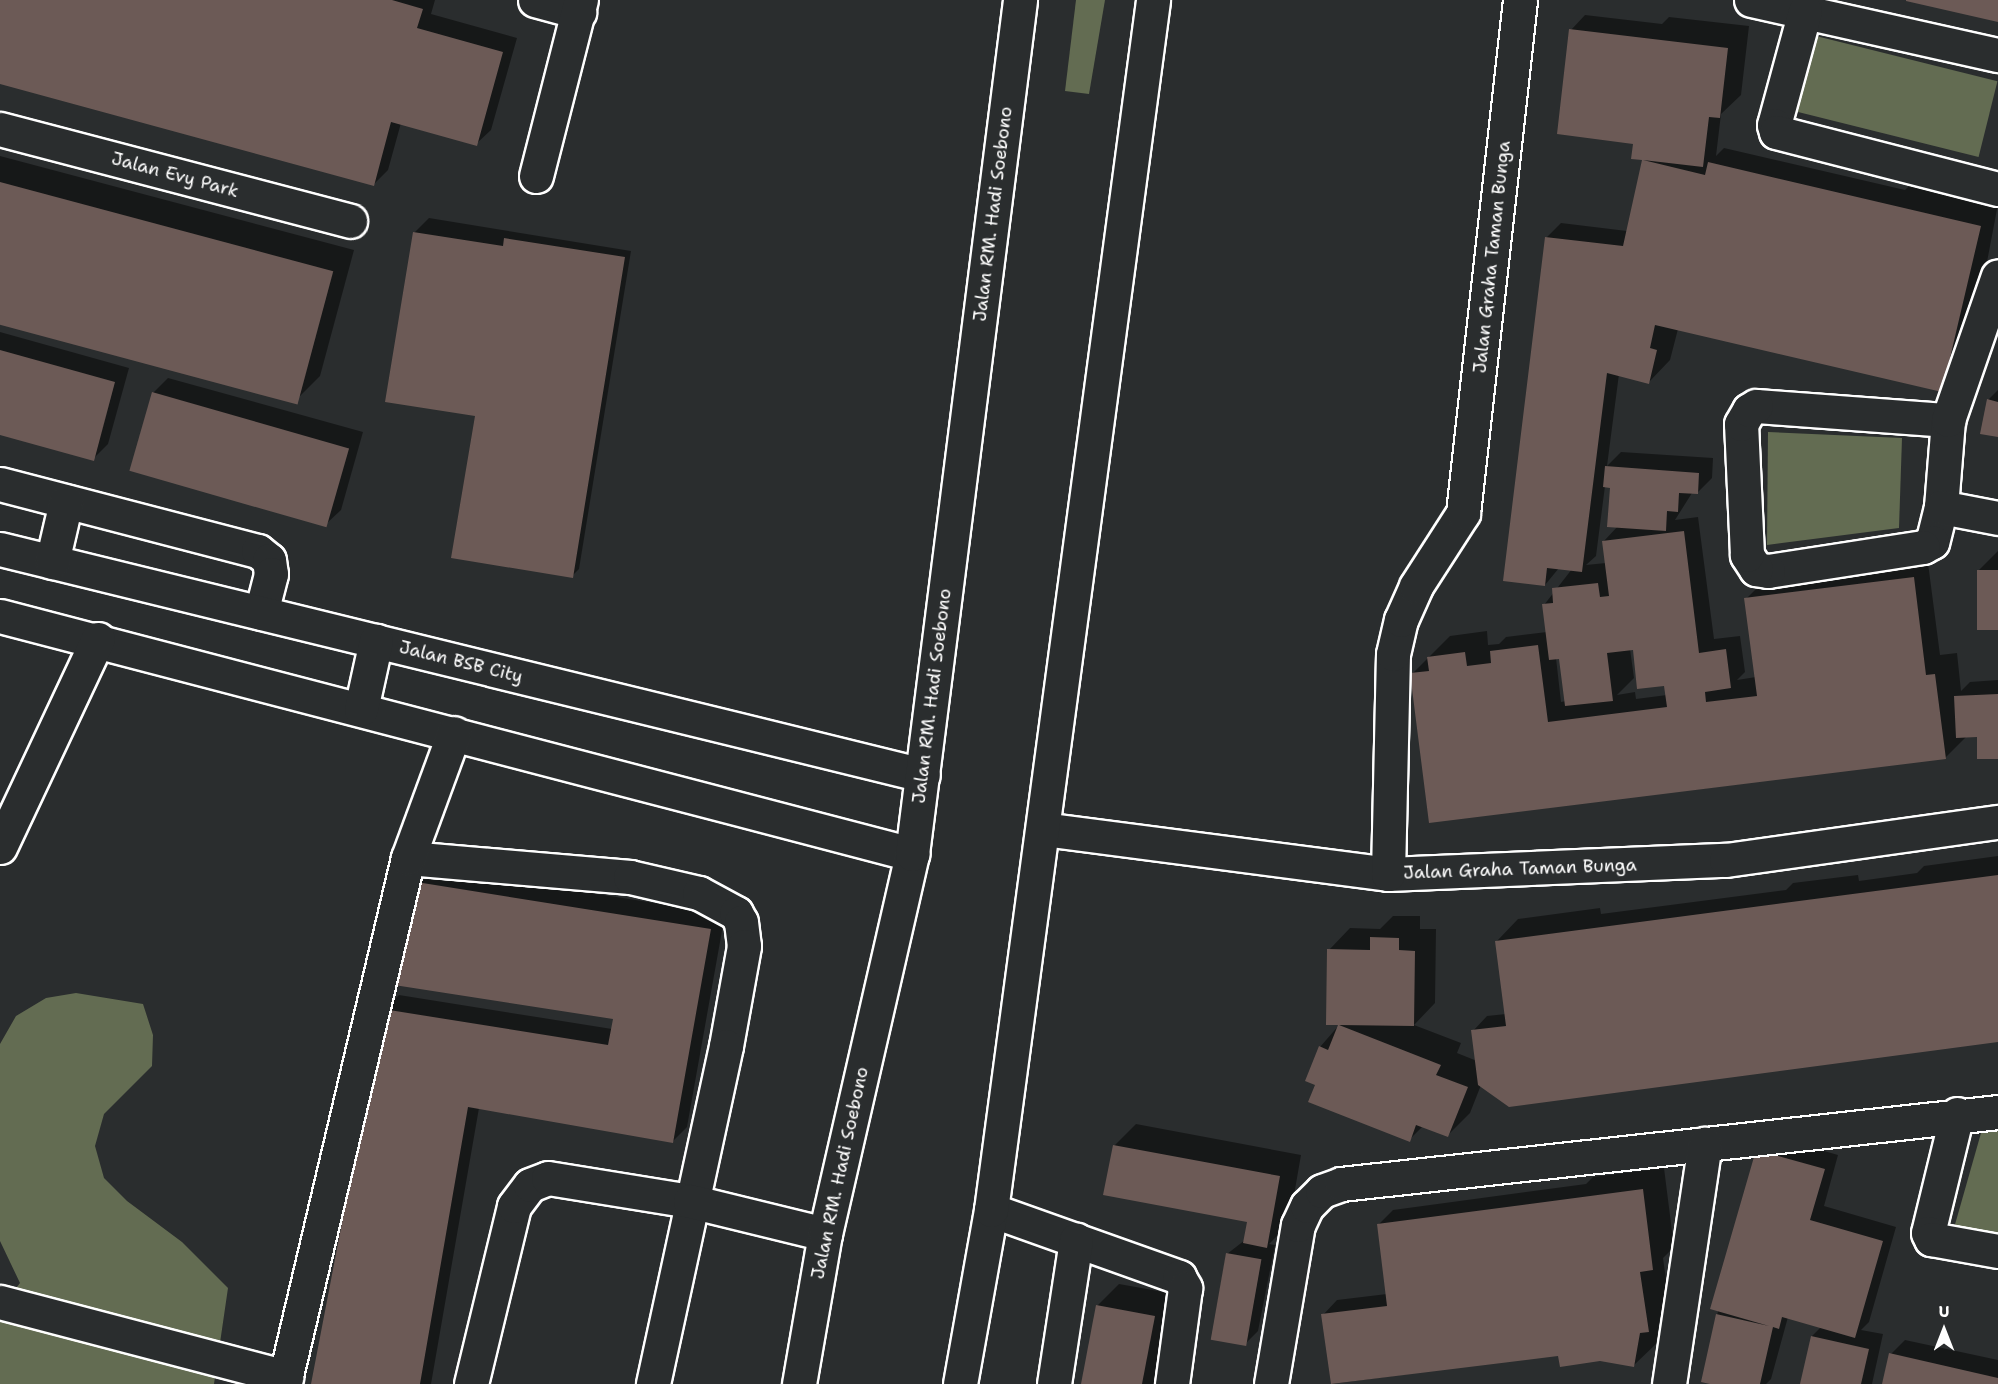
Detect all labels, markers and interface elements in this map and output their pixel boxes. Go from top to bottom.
street label: Jalan RM. Hadi Soebono [969,105,1017,323]
street label: Jalan Graha Taman Bunga [1469,140,1515,374]
street label: Jalan Evy Park [109,148,241,202]
street label: Jalan RM. Hadi Soebono [908,587,956,805]
street label: Jalan BSB City [397,636,525,688]
street label: Jalan Graha Taman Bunga [1403,854,1637,884]
street label: Jalan RM. Hadi Soebono [807,1065,873,1281]
north arrow [1914,1300,1974,1360]
text: U [1939,1301,1949,1322]

